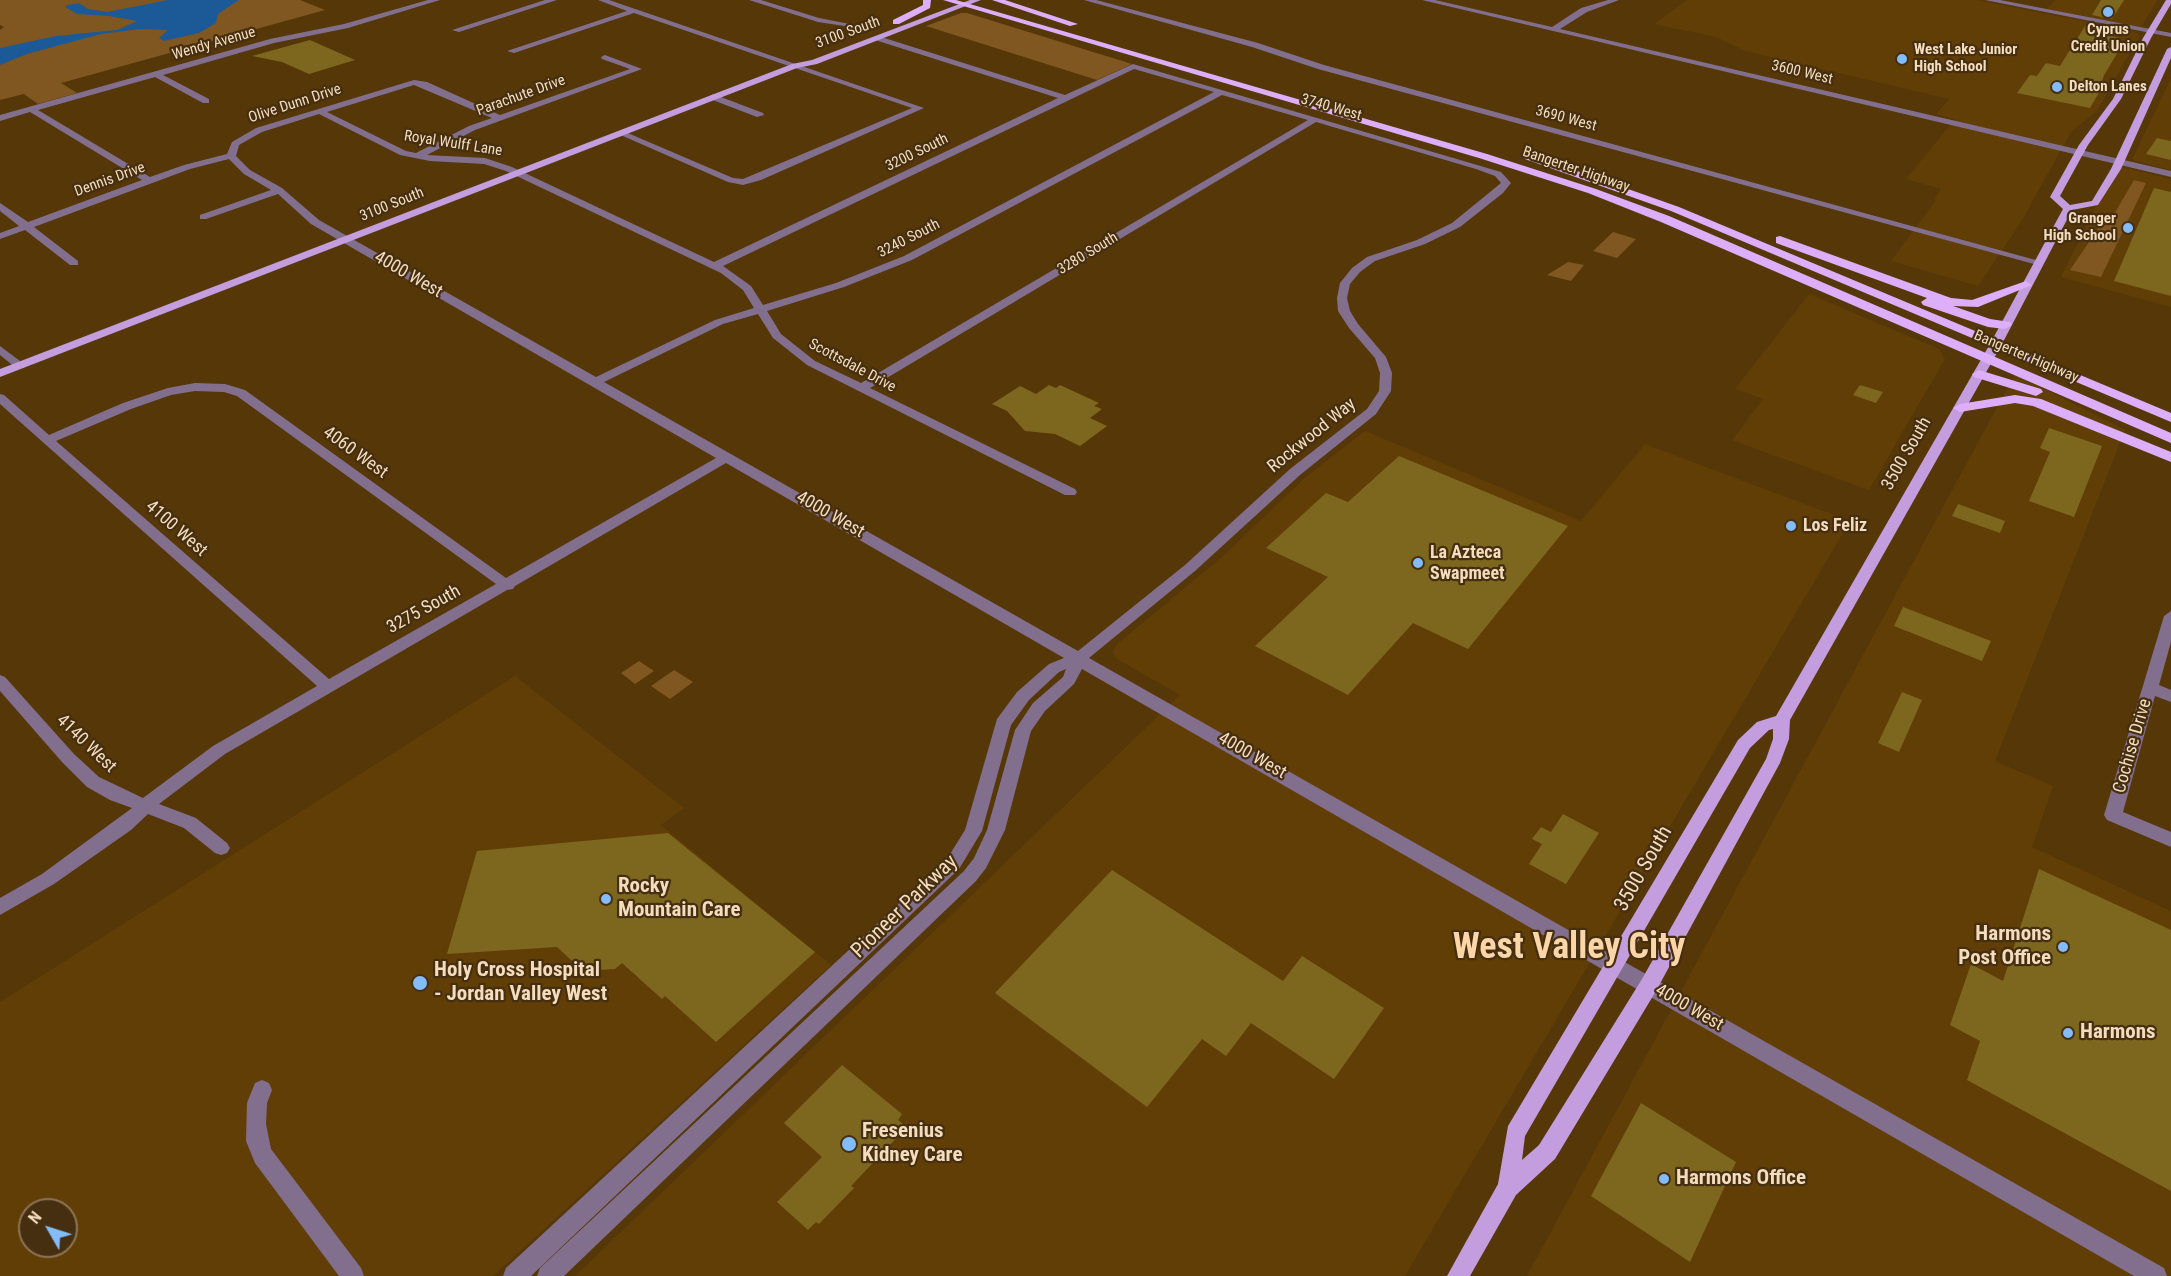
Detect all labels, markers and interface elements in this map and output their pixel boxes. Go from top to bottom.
marker: Cyprus Credit Union [2101,5,2115,19]
street label: 3100 South [813,13,883,53]
place label: Cyprus Credit Union [2071,21,2145,56]
street label: Wendy Avenue [170,24,258,64]
place label: West Lake Junior High School [1914,41,2017,76]
marker: West Lake Junior High School [1895,52,1909,66]
street label: 3600 West [1769,57,1835,89]
street label: Parachute Drive [474,72,568,120]
place label: Delton Lanes [2069,78,2147,96]
marker: Delton Lanes [2050,80,2064,94]
street label: Olive Dunn Drive [246,81,344,127]
street label: 3740 West [1298,91,1364,125]
street label: 3690 West [1533,102,1599,136]
street label: Royal Wulff Lane [403,127,503,161]
street label: 3200 South [883,130,951,176]
street label: Bangerter Highway [1520,143,1632,197]
street label: Dennis Drive [72,159,148,201]
street label: 3100 South [357,184,427,226]
place label: Granger High School [2044,210,2116,245]
street label: 3240 South [875,216,943,262]
marker: Granger High School [2121,221,2135,235]
street label: 3280 South [1055,229,1121,279]
street label: 4000 West [370,247,446,303]
street label: Bangerter Highway [1971,327,2081,387]
street label: Scottsdale Drive [805,335,899,397]
street label: Rockwood Way [1264,394,1360,478]
street label: 3500 South [1877,414,1937,494]
street label: 4060 West [318,422,392,484]
street label: 4000 West [792,487,868,543]
street label: 4100 West [141,496,211,562]
place label: Los Feliz [1803,515,1867,537]
marker: Los Feliz [1784,519,1798,533]
place label: La Azteca Swapmeet [1430,542,1505,584]
marker: La Azteca Swapmeet [1411,556,1425,570]
street label: 3275 South [383,581,465,639]
street label: Cochise Drive [2109,696,2157,796]
street label: 4140 West [51,710,121,778]
street label: 4000 West [1214,728,1290,784]
street label: 3500 South [1610,822,1678,916]
street label: Pioneer Parkway [847,850,963,964]
place label: Rocky Mountain Care [618,874,741,924]
marker: Rocky Mountain Care [599,892,613,906]
place label: Harmons Post Office [1958,922,2051,972]
district label: West Valley City [1453,927,1685,971]
marker: Harmons Post Office [2056,940,2070,954]
place label: Holy Cross Hospital - Jordan Valley West [434,958,607,1008]
marker: Holy Cross Hospital - Jordan Valley West [411,974,429,992]
street label: 4000 West [1651,980,1727,1036]
place label: Harmons [2080,1020,2156,1046]
marker: Harmons [2061,1026,2075,1040]
place label: Fresenius Kidney Care [862,1119,962,1169]
marker: Fresenius Kidney Care [840,1135,858,1153]
place label: Harmons Office [1676,1166,1806,1192]
marker: Harmons Office [1657,1172,1671,1186]
north arrow [18,1198,78,1258]
text: N [25,1208,46,1227]

